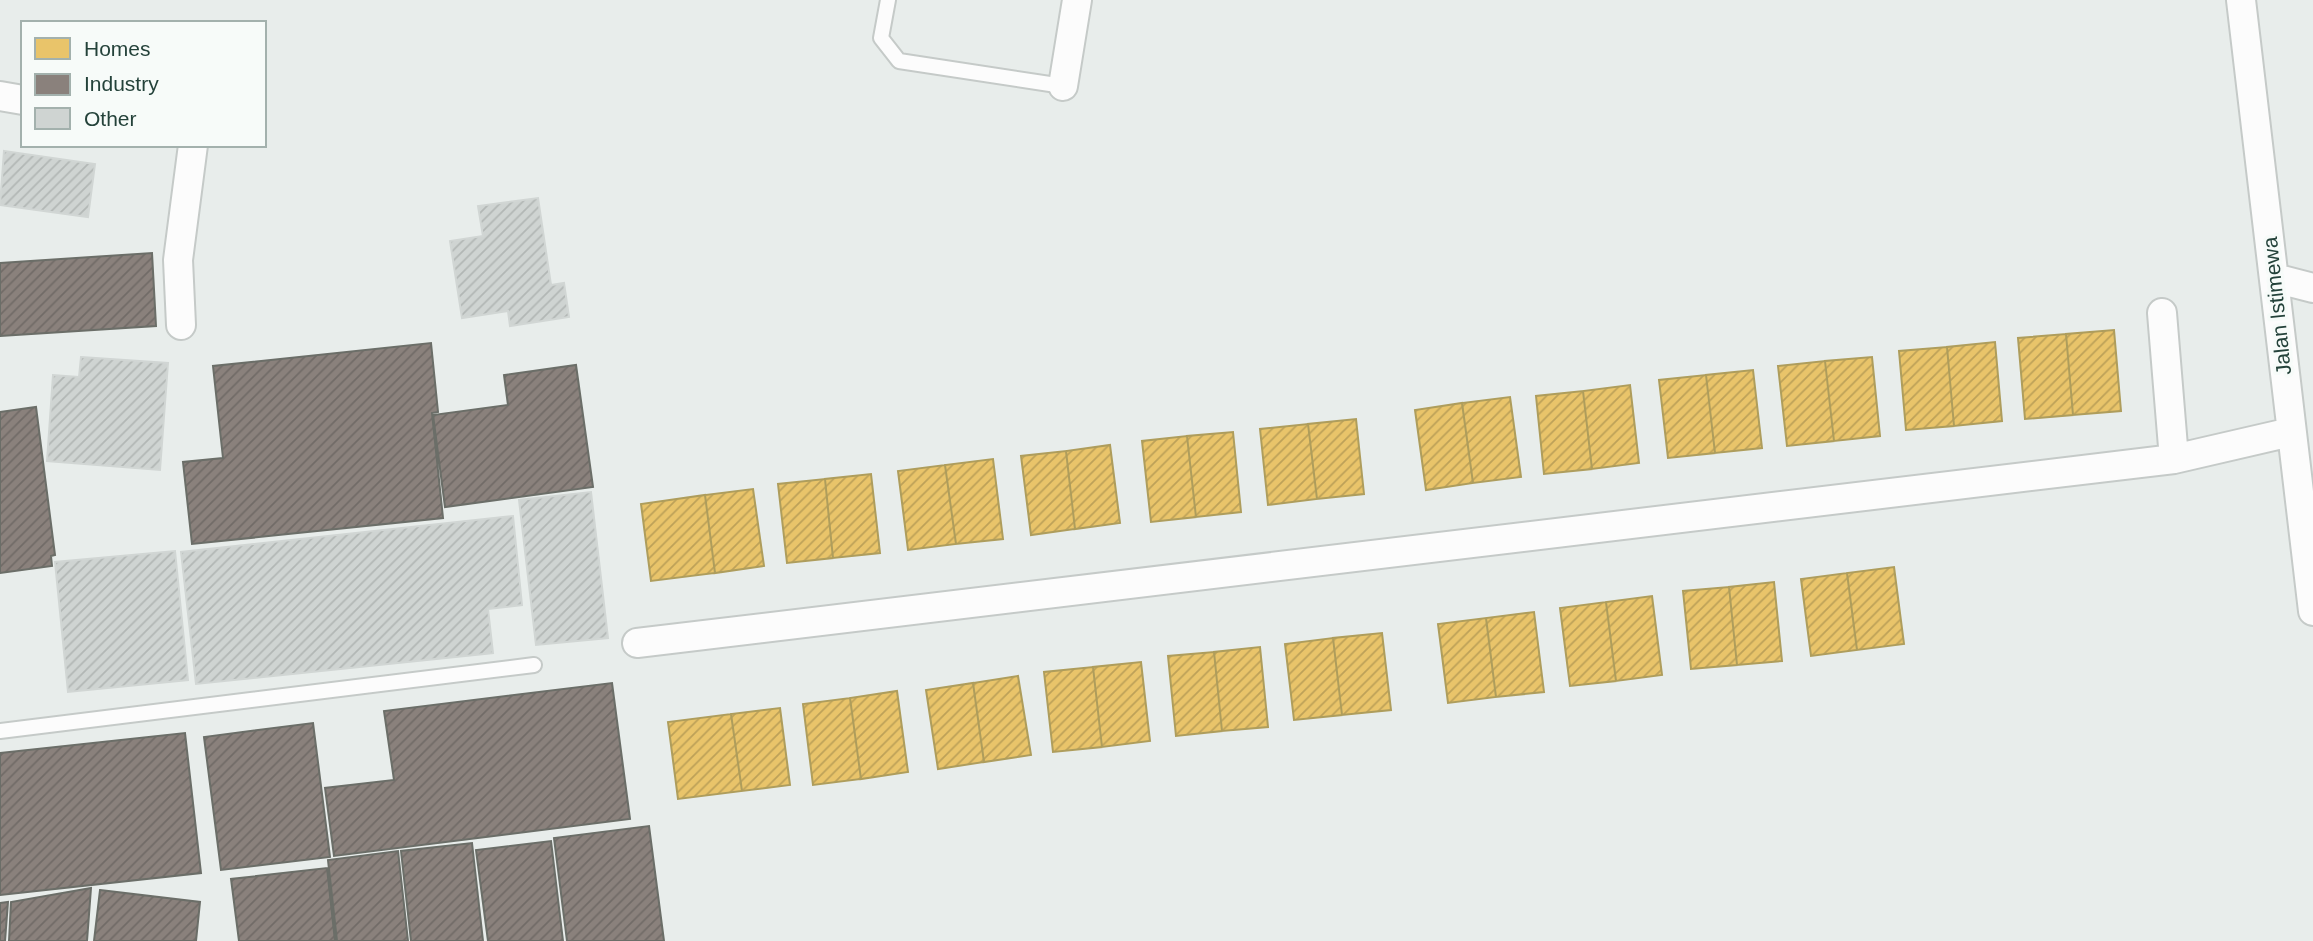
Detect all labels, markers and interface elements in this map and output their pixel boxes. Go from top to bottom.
legend [21,21,266,147]
text: Homes [84,37,151,60]
text: Industry [84,72,159,95]
text: Other [84,107,137,130]
street label: Jalan Istimewa [2258,235,2295,376]

